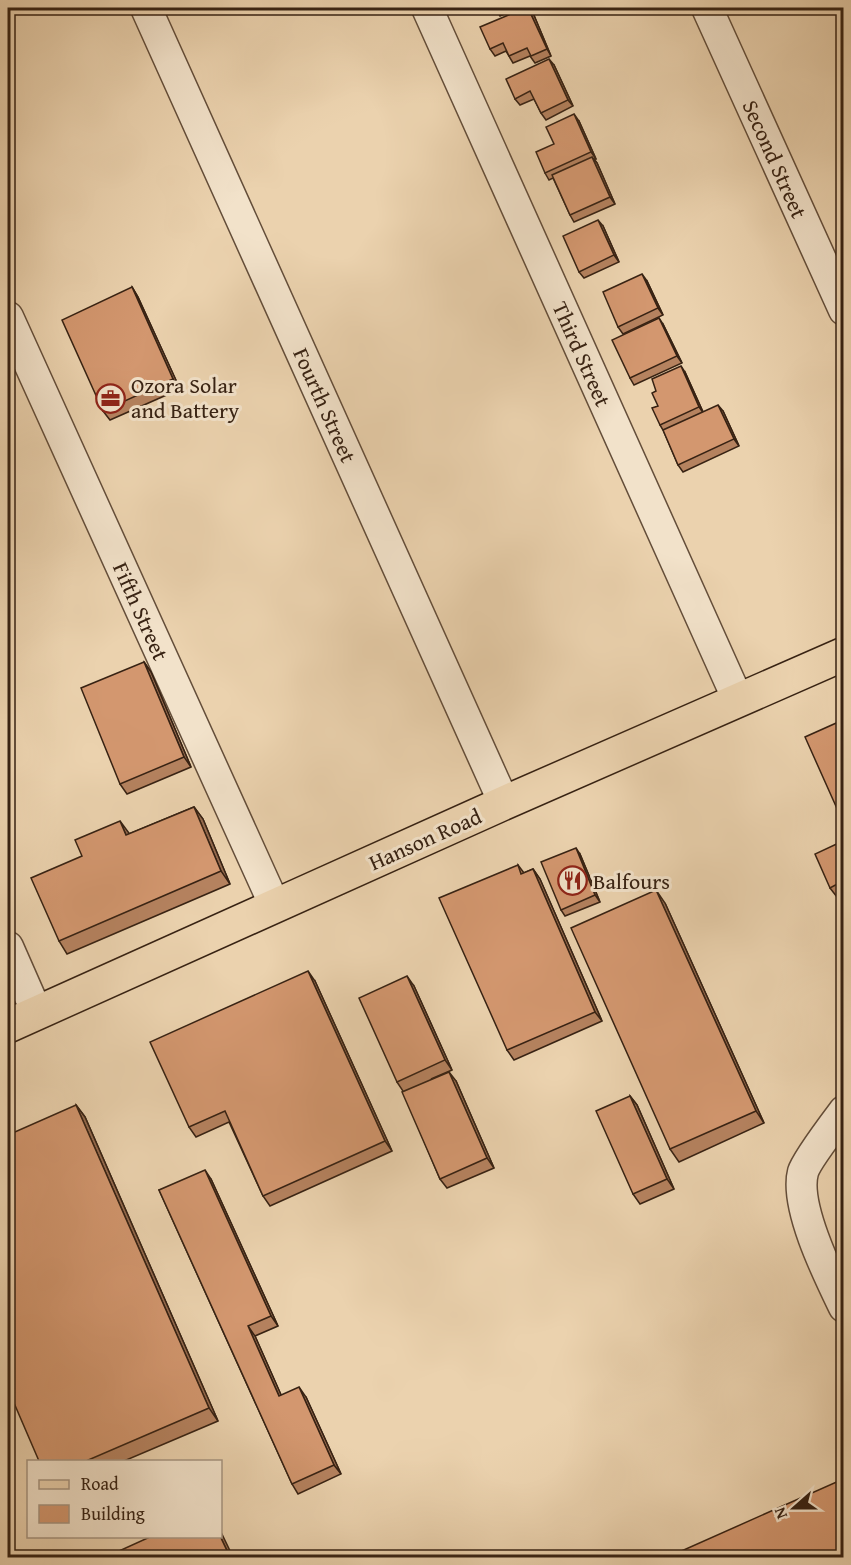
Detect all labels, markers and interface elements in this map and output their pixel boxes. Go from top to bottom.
street label: Second Street [735,95,815,224]
street label: Third Street [545,296,619,412]
street label: Fourth Street [285,342,365,468]
place label: Ozora Solar and Battery [131,369,239,426]
office icon: Ozora Solar and Battery [94,382,126,414]
street label: Fifth Street [105,557,177,665]
street label: Hanson Road [363,800,487,878]
restaurant icon: Balfours [556,865,588,897]
place label: Balfours [593,865,670,897]
legend [27,1460,222,1538]
text: Road [81,1470,119,1497]
north arrow [764,1478,824,1538]
text: Building [81,1500,145,1527]
text: N [767,1504,793,1523]

